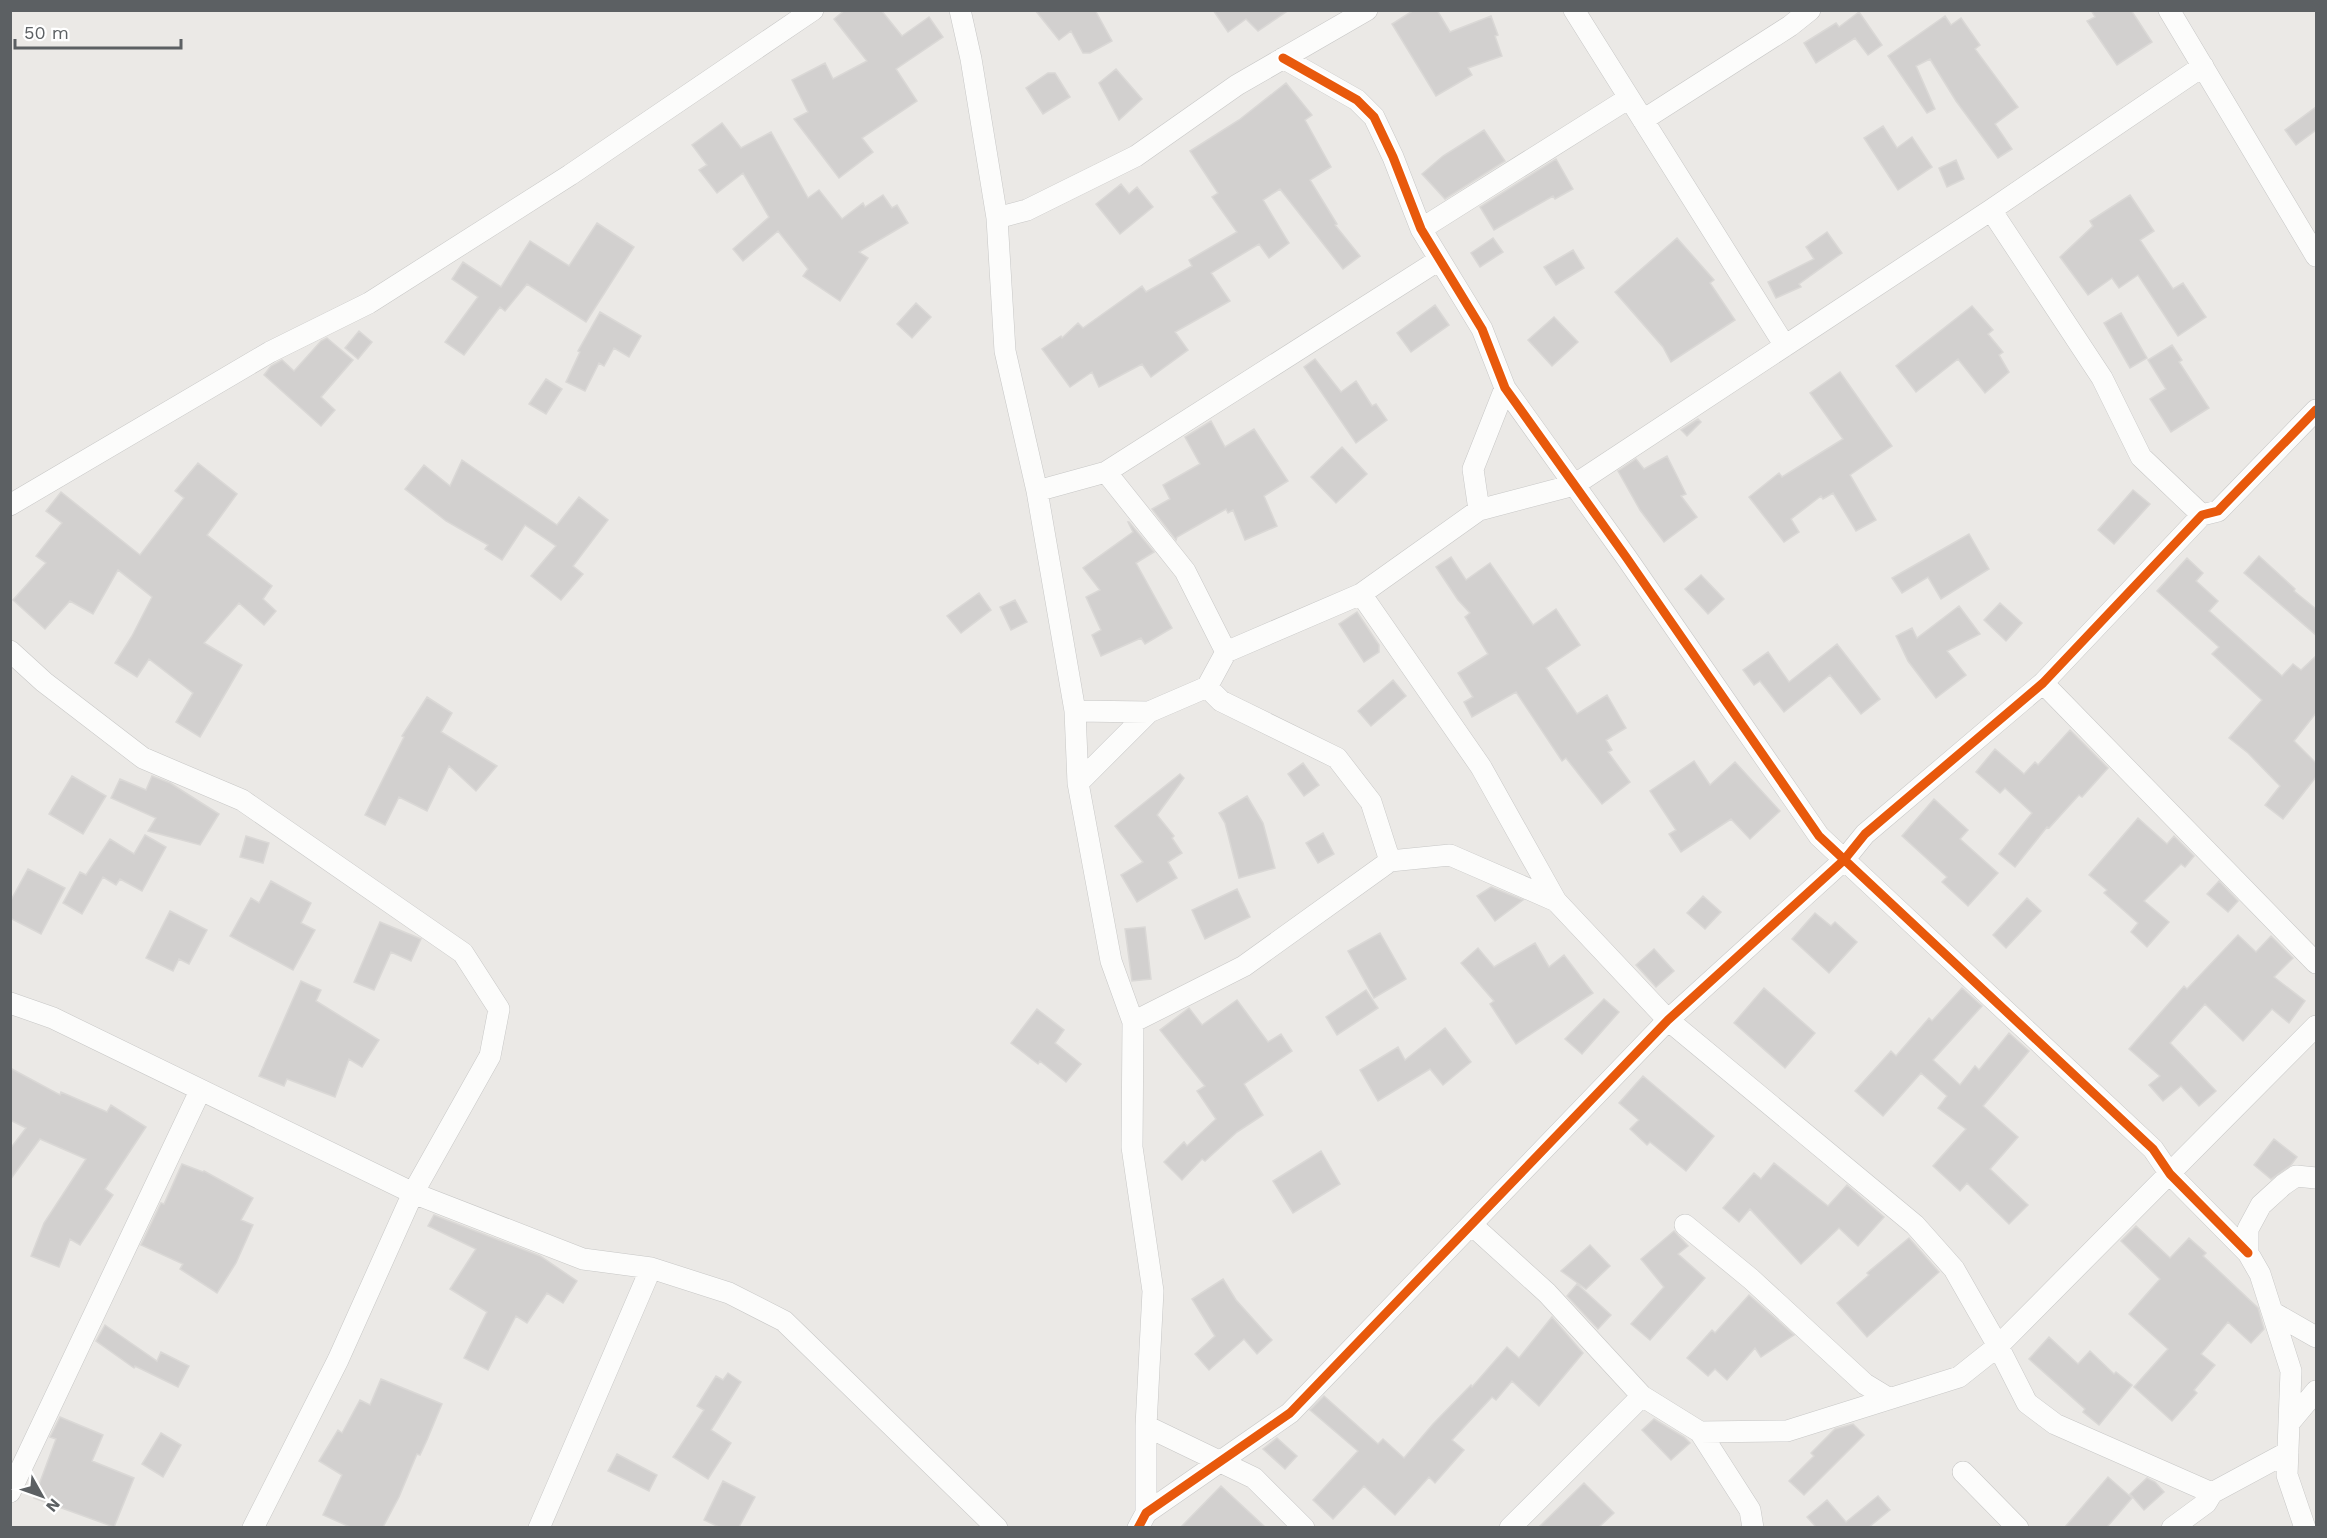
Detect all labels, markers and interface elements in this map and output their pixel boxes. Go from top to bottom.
scale bar [15,12,182,50]
text: 50 m [24,22,69,43]
north arrow [12,1466,72,1526]
text: N [42,1495,64,1516]

